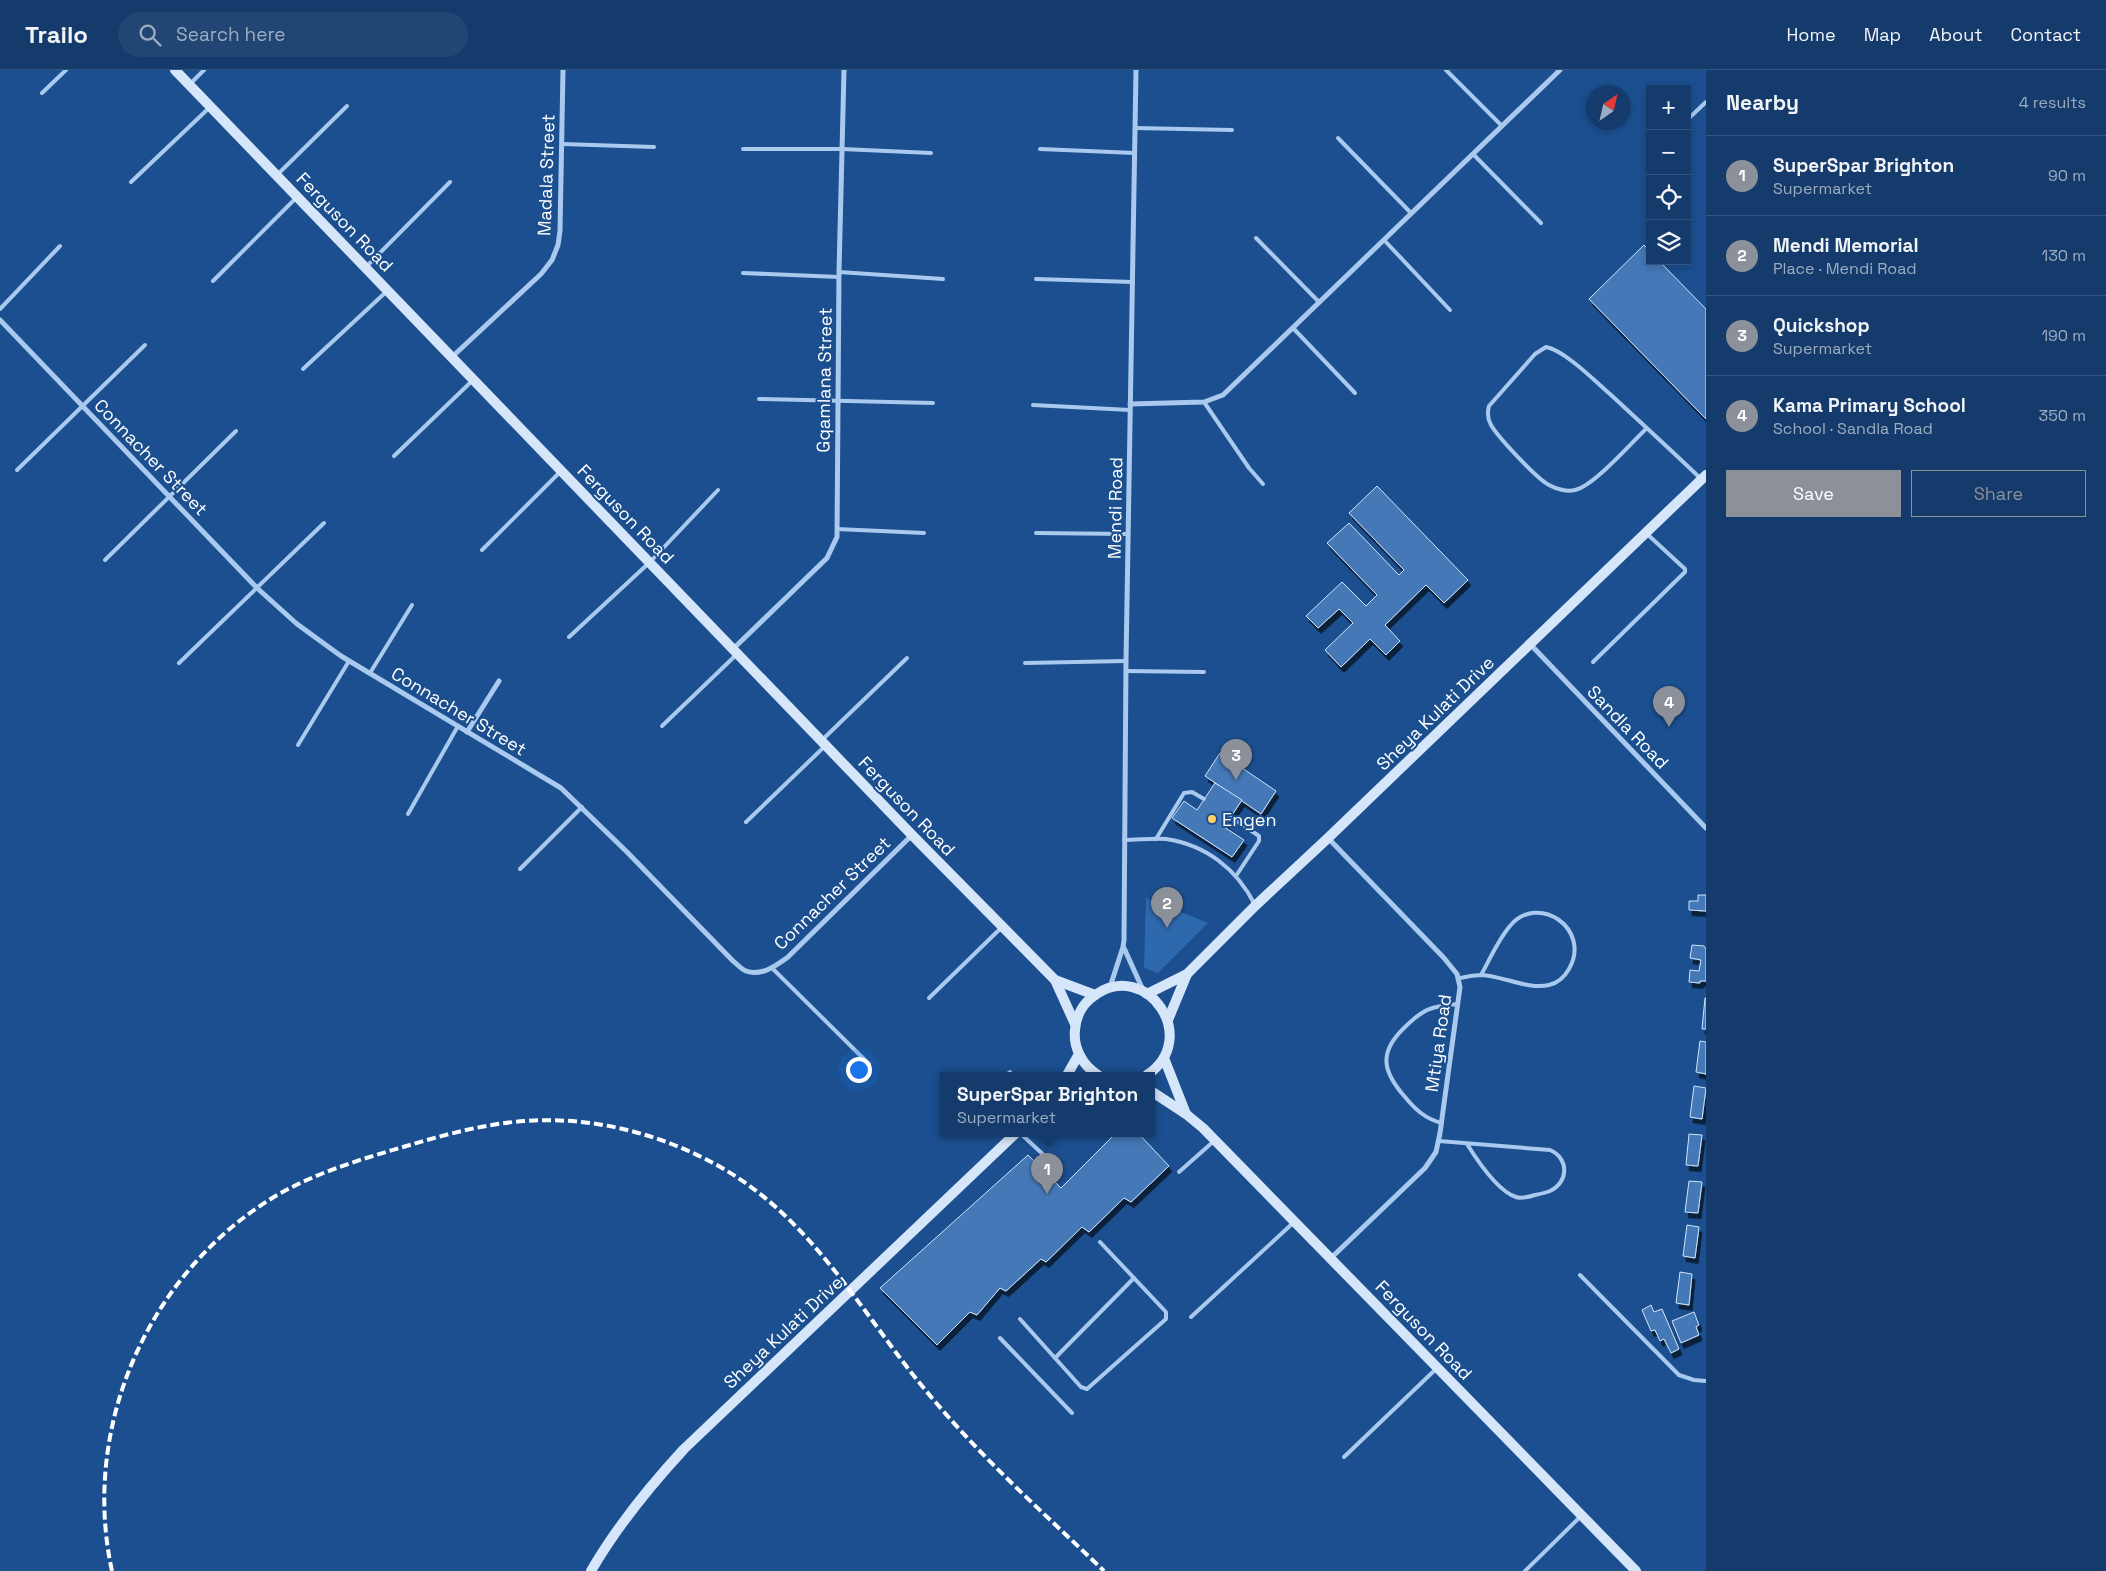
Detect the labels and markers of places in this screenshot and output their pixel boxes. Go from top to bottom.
pin: 4 [1653,686,1685,727]
pin: 3 [1220,739,1252,780]
place label: Engen [1222,808,1276,831]
marker: Engen [1206,813,1218,825]
pin: 2 [1151,887,1183,928]
pin: 1 [1031,1153,1063,1194]

